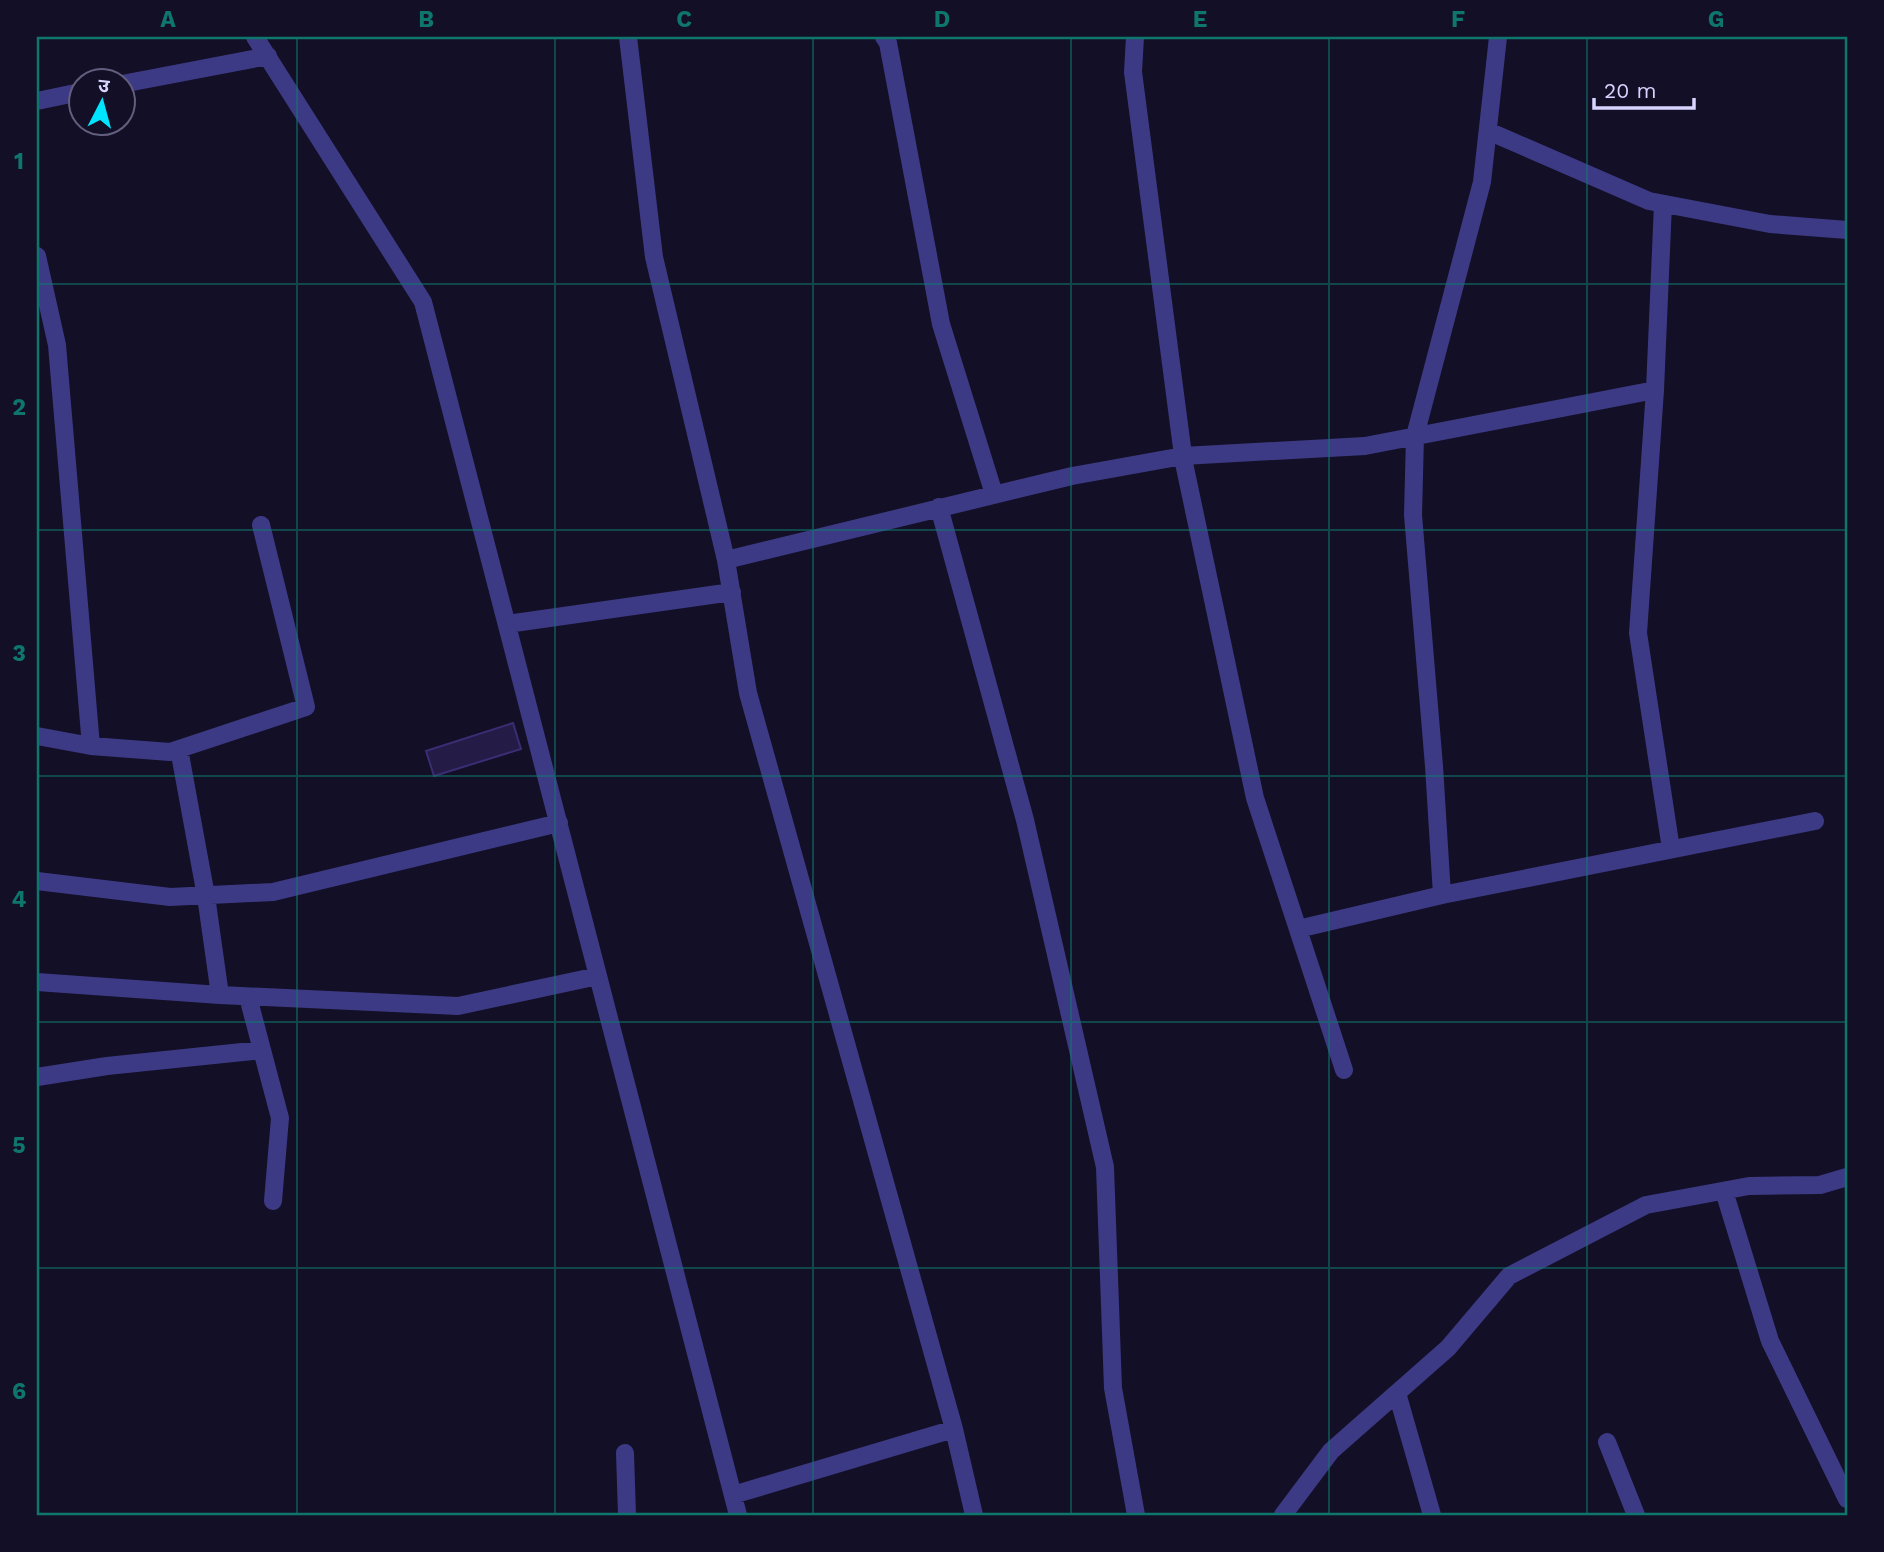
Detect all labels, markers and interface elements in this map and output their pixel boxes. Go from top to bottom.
text: A [160,6,176,33]
text: B [418,6,434,33]
text: C [676,6,692,33]
text: D [934,6,950,33]
text: E [1193,6,1207,33]
text: F [1451,6,1465,33]
text: G [1708,6,1724,33]
north arrow [66,66,136,136]
scale bar [1594,66,1693,110]
text: उ [97,74,111,98]
text: 20 m [1604,78,1656,103]
text: 1 [14,148,24,175]
text: 2 [12,394,26,421]
text: 3 [12,640,26,667]
text: 4 [12,886,27,913]
text: 5 [12,1132,26,1159]
text: 6 [12,1378,26,1405]

